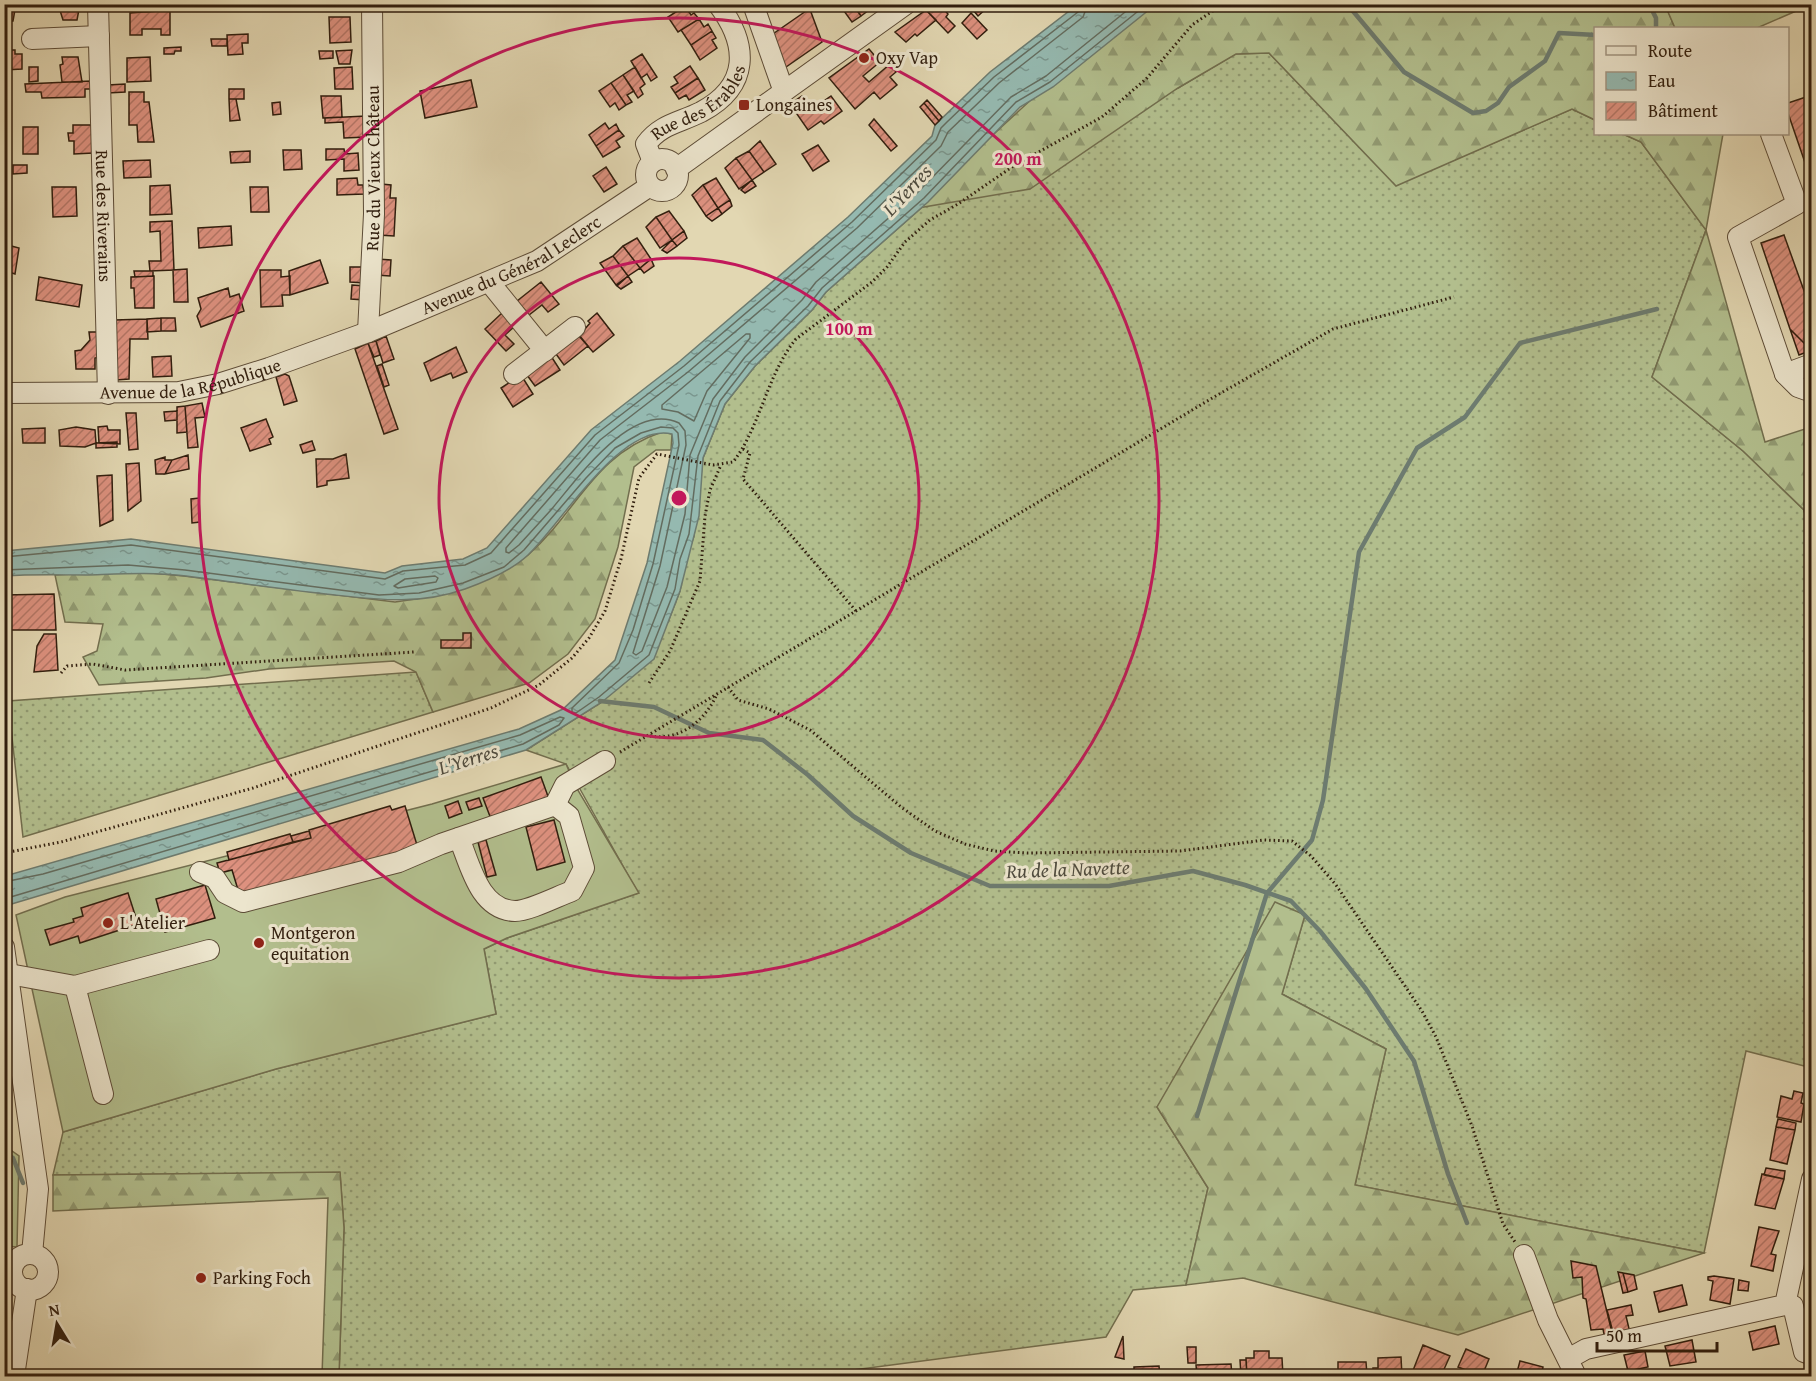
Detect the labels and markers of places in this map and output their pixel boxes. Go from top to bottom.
place label: Oxy Vap [876,44,938,71]
marker: Oxy Vap [857,51,871,65]
place label: Longaines [756,91,832,118]
marker: Longaines [737,98,751,112]
centre of rings [669,488,689,508]
place label: L'Atelier [120,909,186,936]
marker: L'Atelier [101,916,115,930]
place label: Montgeron equitation [271,919,355,967]
marker: Montgeron equitation [252,936,266,950]
place label: Parking Foch [213,1264,311,1291]
marker: Parking Foch [194,1271,208,1285]

